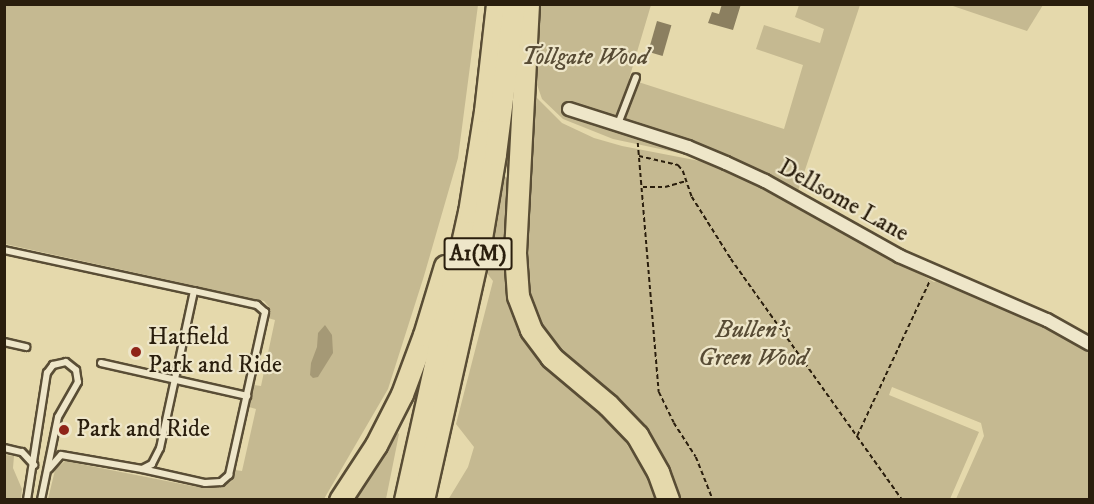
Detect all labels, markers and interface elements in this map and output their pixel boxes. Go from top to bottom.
park label: Tollgate Wood [521,44,649,72]
street label: Dellsome Lane [773,153,913,249]
road number: A1(M) [444,235,512,273]
park label: Bullen's Green Wood [698,317,808,373]
place label: Hatfield Park and Ride [148,324,282,380]
marker: Hatfield Park and Ride [129,345,143,359]
place label: Park and Ride [76,416,210,444]
marker: Park and Ride [57,423,71,437]

